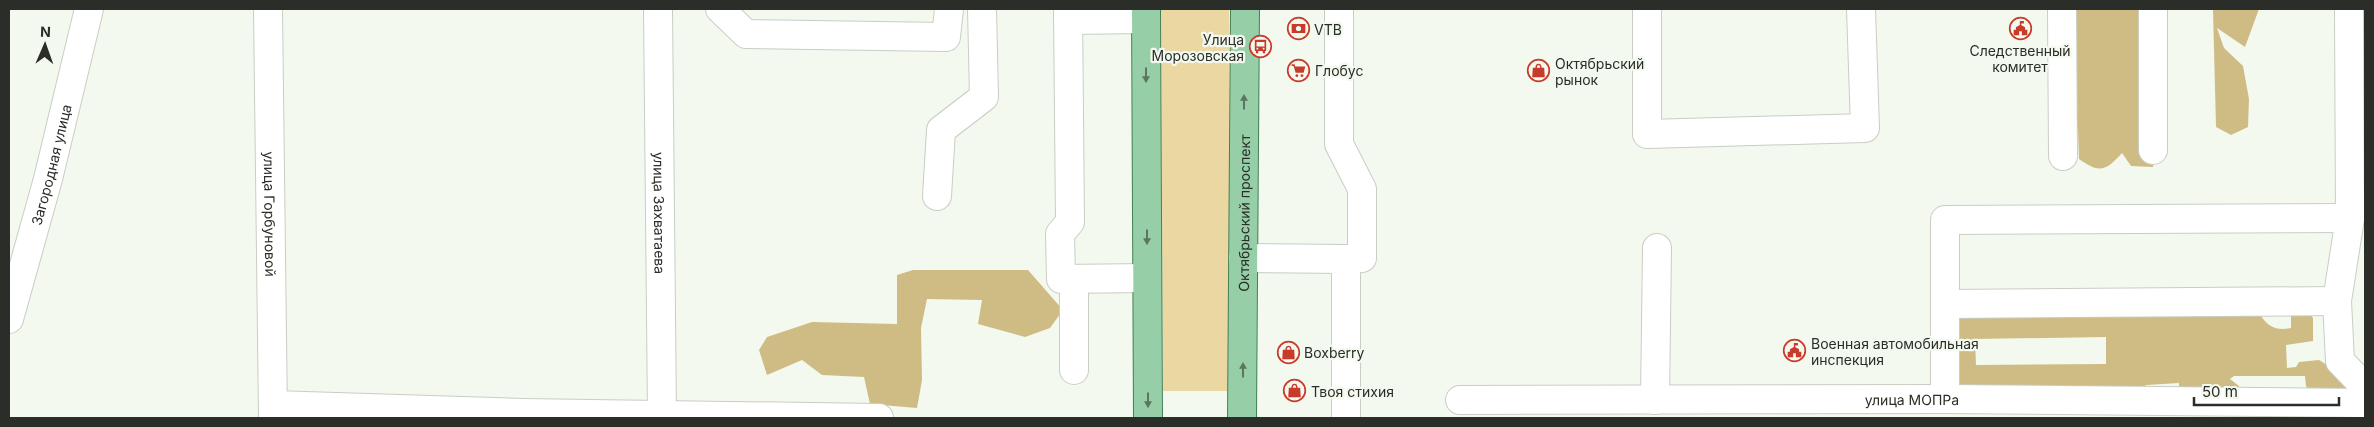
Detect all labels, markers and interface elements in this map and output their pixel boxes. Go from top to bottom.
public building icon: Следственный комитет [2008,16,2032,40]
bank icon: VTB [1286,17,1310,41]
north arrow [20,20,70,70]
place label: VTB [1314,21,1342,38]
text: N [40,23,51,40]
place label: Улица Морозовская [1152,31,1244,64]
bus stop icon: Улица Морозовская [1248,35,1272,59]
place label: Следственный комитет [1969,42,2071,75]
place label: Октябрьский рынок [1555,55,1644,88]
supermarket icon: Глобус [1287,58,1311,82]
shop icon: Октябрьский рынок [1527,59,1551,83]
place label: Глобус [1315,62,1363,79]
one-way arrow [1142,67,1150,83]
one-way arrow [1240,94,1248,110]
street label: Загородная улица [27,102,74,227]
street label: Октябрьский проспект [1234,134,1253,292]
street label: улица Горбуновой [261,151,280,277]
street label: улица Захватаева [651,152,669,274]
one-way arrow [1143,230,1151,246]
place label: Военная автомобильная инспекция [1811,335,1979,368]
public building icon: Военная автомобильная инспекция [1783,339,1807,363]
shop icon: Boxberry [1276,340,1300,364]
place label: Boxberry [1304,344,1365,361]
one-way arrow [1239,361,1247,377]
scale bar [2194,374,2339,406]
shop icon: Твоя стихия [1283,379,1307,403]
text: 50 m [2202,382,2238,401]
place label: Твоя стихия [1311,383,1394,400]
street label: улица МОПРа [1865,390,1959,408]
one-way arrow [1144,392,1152,408]

